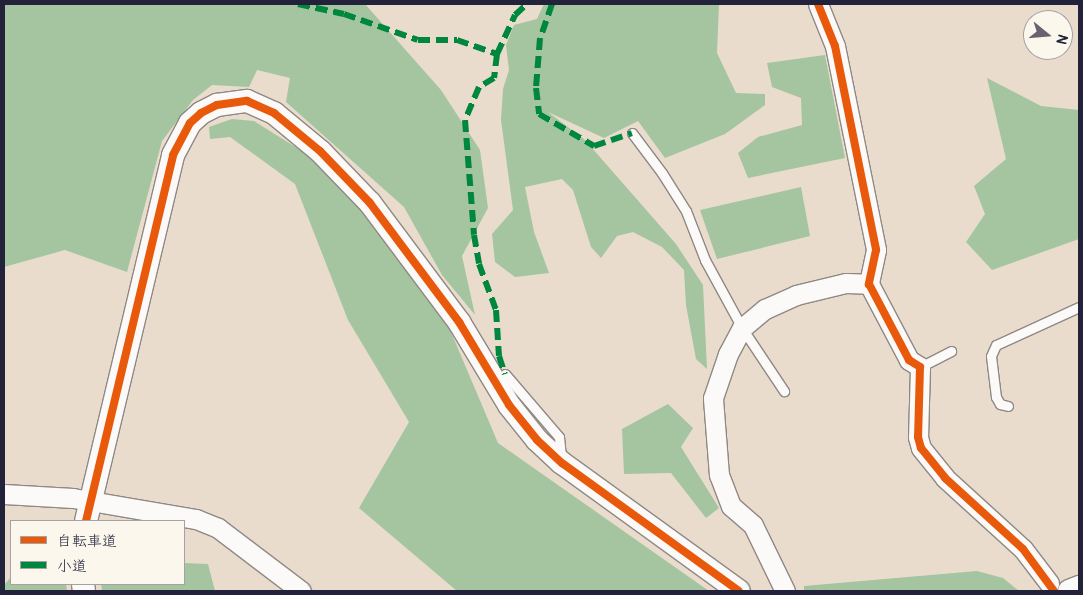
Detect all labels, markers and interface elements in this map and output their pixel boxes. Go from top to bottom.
north arrow [1023,10,1073,60]
text: N [1052,32,1071,46]
legend [10,520,185,585]
text: 自転車道 [57,532,117,551]
text: 小道 [57,557,87,576]

